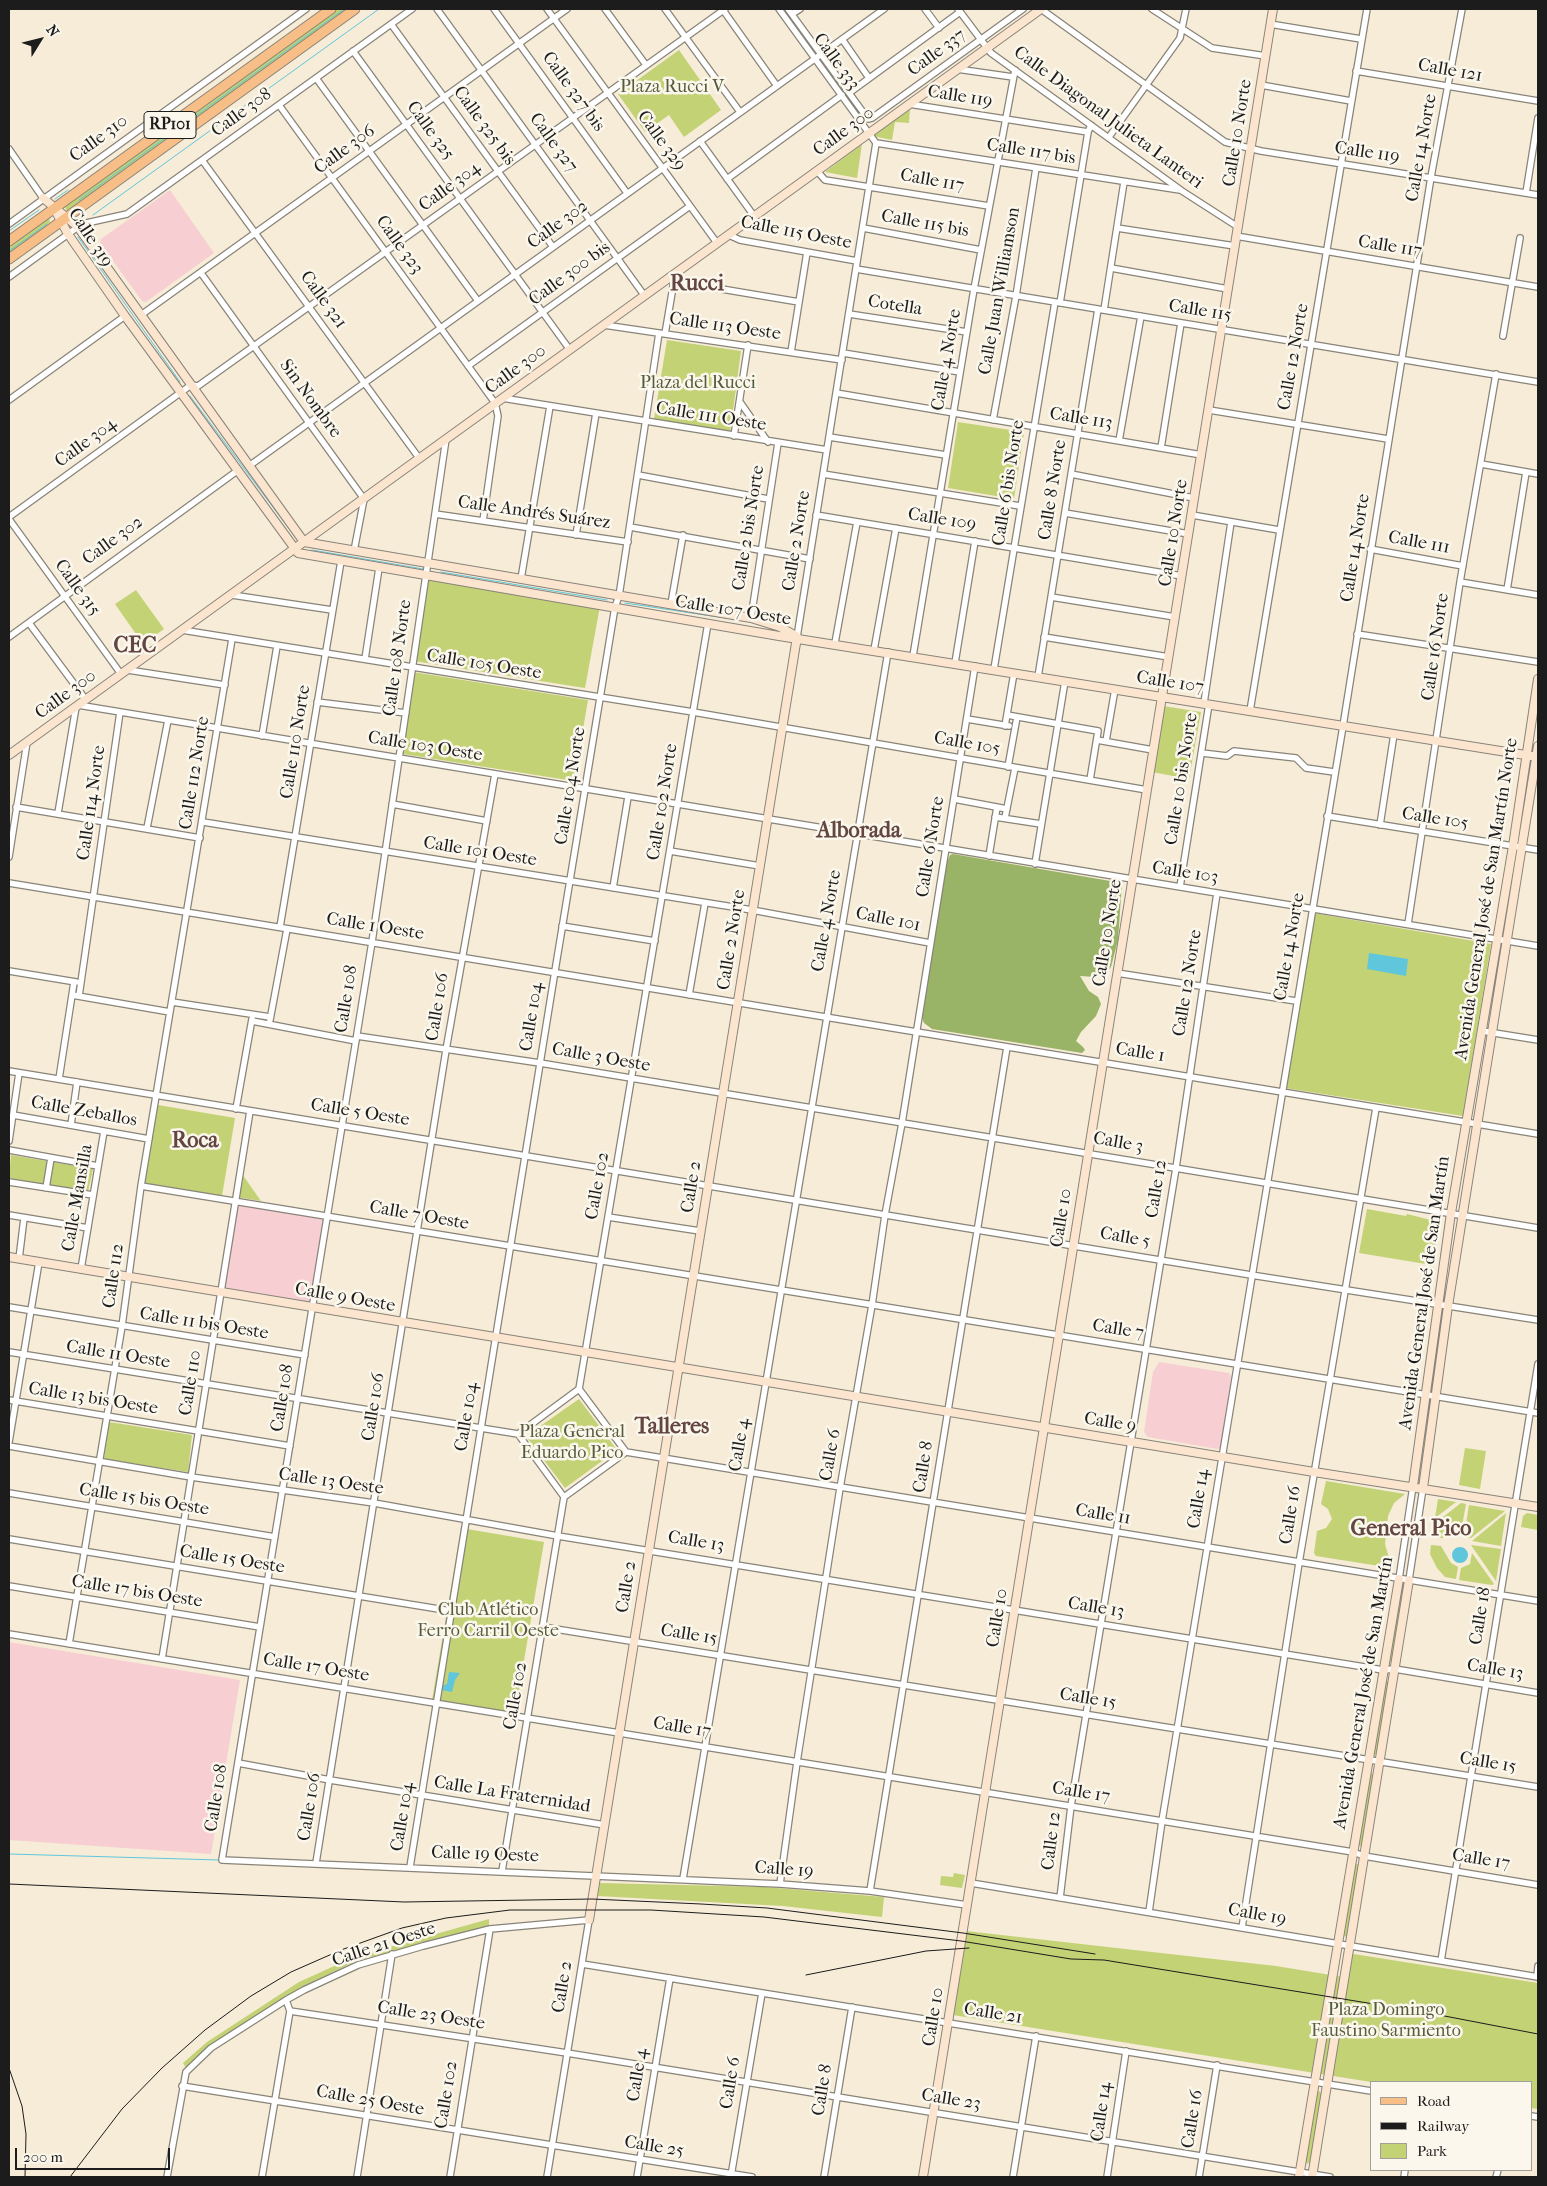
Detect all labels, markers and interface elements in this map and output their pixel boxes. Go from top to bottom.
north arrow [15,15,65,65]
text: N [43,22,63,40]
street label: Calle 337 [904,25,970,81]
street label: Calle 333 [808,29,864,95]
street label: Calle Diagonal Julieta Lanteri [1009,42,1207,194]
street label: Calle 327 bis [537,48,609,136]
street label: Calle 121 [1416,55,1484,87]
park label: Plaza Rucci V [620,77,724,99]
street label: Calle 10 Norte [1219,78,1257,188]
street label: Calle 119 [926,81,994,113]
street label: Calle 325 bis [448,82,520,170]
street label: Calle 308 [208,84,276,142]
street label: Calle 14 Norte [1402,92,1442,204]
street label: Calle 325 [401,97,459,165]
street label: Calle 300 [809,103,879,161]
street label: Calle 329 [632,107,690,175]
street label: Calle 327 [524,109,582,177]
street label: Calle 310 [66,111,132,167]
road number: RP101 [144,112,196,138]
street label: Calle 306 [310,121,380,179]
street label: Calle 117 bis [985,134,1077,170]
street label: Calle 119 [1333,138,1401,168]
street label: Calle 304 [415,157,485,217]
street label: Calle 117 [898,165,966,197]
street label: Calle 302 [523,196,593,254]
street label: Calle 319 [63,204,117,272]
street label: Calle Juan Williamson [975,205,1025,377]
street label: Calle 115 bis [879,206,971,242]
street label: Calle 323 [371,212,427,278]
street label: Calle 115 Oeste [739,212,853,254]
street label: Calle 117 [1356,231,1424,263]
street label: Calle 300 bis [525,237,615,311]
street label: Calle 321 [295,267,351,333]
district label: Rucci [670,272,724,298]
street label: Cotella [866,291,924,321]
street label: Calle 115 [1167,295,1233,327]
street label: Calle 12 Norte [1274,302,1314,412]
street label: Calle 4 Norte [927,307,967,413]
street label: Calle 113 Oeste [668,308,782,346]
street label: Calle 300 [481,341,551,399]
street label: Sin Nombre [274,355,346,443]
park label: Plaza del Rucci [640,373,756,395]
street label: Calle 111 Oeste [654,398,768,436]
street label: Calle 113 [1048,403,1114,435]
street label: Calle 304 [51,413,121,473]
street label: Calle 6 bis Norte [988,419,1030,547]
street label: Calle 8 Norte [1034,438,1072,542]
street label: Calle 2 bis Norte [728,464,770,592]
street label: Calle 10 Norte [1155,478,1193,588]
street label: Calle 2 Norte [778,489,816,593]
street label: Calle Andrés Suárez [456,492,612,534]
street label: Calle 14 Norte [1337,492,1375,604]
street label: Calle 109 [906,504,978,536]
street label: Calle 302 [78,512,148,570]
street label: Calle 111 [1386,527,1452,559]
street label: Calle 315 [49,556,105,620]
street label: Calle 107 Oeste [674,591,792,631]
street label: Calle 16 Norte [1418,592,1454,702]
street label: Calle 108 Norte [379,598,417,718]
district label: CEC [113,634,157,660]
street label: Calle 105 Oeste [425,645,543,685]
street label: Calle 300 [31,666,101,724]
street label: Calle 107 [1135,667,1205,699]
street label: Calle 110 Norte [276,684,316,800]
street label: Calle 10 bis Norte [1161,711,1203,847]
street label: Calle 112 Norte [175,715,215,831]
street label: Calle 104 Norte [551,726,591,846]
street label: Calle 103 Oeste [366,727,484,767]
street label: Calle 105 [932,728,1002,760]
street label: Avenida General José de San Martín Norte [1451,736,1523,1062]
street label: Calle 102 Norte [643,742,683,862]
street label: Calle 114 Norte [73,744,111,862]
street label: Calle 6 Norte [912,795,950,899]
street label: Calle 105 [1400,803,1470,835]
district label: Alborada [817,819,901,845]
street label: Calle 101 Oeste [422,832,538,872]
street label: Calle 103 [1150,857,1220,889]
street label: Calle 4 Norte [807,868,847,974]
street label: Calle 10 Norte [1089,878,1127,988]
street label: Calle 2 Norte [713,888,751,992]
street label: Calle 14 Norte [1270,891,1310,1003]
street label: Calle 101 [854,903,922,937]
street label: Calle 1 Oeste [325,909,425,945]
street label: Calle 12 Norte [1169,928,1207,1038]
street label: Calle 108 [331,964,363,1034]
street label: Calle 106 [422,971,454,1043]
street label: Calle 104 [516,981,548,1053]
street label: Calle 1 [1114,1038,1166,1068]
street label: Calle 3 Oeste [550,1039,652,1077]
street label: Calle Zeballos [29,1092,139,1132]
street label: Calle 5 Oeste [309,1095,411,1131]
street label: Calle 3 [1091,1128,1145,1158]
district label: Roca [172,1129,218,1155]
street label: Calle Mansilla [58,1143,98,1253]
street label: Calle 102 [581,1150,615,1222]
street label: Avenida General José de San Martín [1395,1155,1455,1431]
street label: Calle 12 [1142,1158,1172,1220]
street label: Calle 2 [677,1159,707,1215]
street label: Calle 10 [1047,1187,1077,1249]
street label: Calle 7 Oeste [368,1197,470,1235]
street label: Calle 5 [1098,1223,1152,1253]
street label: Calle 112 [99,1242,129,1310]
street label: Calle 9 Oeste [293,1279,397,1317]
street label: Calle 11 bis Oeste [138,1303,270,1345]
street label: Calle 7 [1091,1315,1145,1345]
street label: Calle 11 Oeste [65,1336,171,1374]
street label: Calle 110 [175,1349,207,1417]
street label: Calle 108 [267,1363,299,1433]
street label: Calle 106 [358,1371,390,1443]
street label: Calle 13 bis Oeste [27,1378,159,1420]
street label: Calle 104 [451,1381,483,1453]
street label: Calle 9 [1082,1408,1138,1438]
district label: Talleres [635,1415,709,1441]
street label: Calle 4 [725,1417,755,1473]
park label: Plaza General Eduardo Pico [519,1422,625,1465]
street label: Calle 6 [816,1427,846,1483]
street label: Calle 8 [909,1440,939,1494]
street label: Calle 13 Oeste [277,1464,385,1500]
street label: Calle 14 [1184,1468,1214,1530]
street label: Calle 15 bis Oeste [77,1479,211,1521]
street label: Calle 16 [1276,1484,1306,1546]
street label: Calle 11 [1074,1500,1132,1530]
district label: General Pico [1351,1517,1471,1543]
street label: Calle 13 [666,1527,726,1557]
street label: Calle 15 Oeste [178,1541,286,1579]
street label: Avenida General José de San Martín [1329,1555,1399,1831]
street label: Calle 2 [612,1559,642,1615]
street label: Calle 17 bis Oeste [70,1571,204,1613]
street label: Calle 18 [1466,1585,1496,1647]
street label: Calle 10 [983,1587,1013,1649]
street label: Calle 13 [1066,1593,1126,1623]
park label: Club Atlético Ferro Carril Oeste [417,1600,559,1642]
street label: Calle 15 [659,1620,719,1650]
street label: Calle 17 Oeste [261,1649,371,1687]
street label: Calle 13 [1465,1655,1525,1685]
street label: Calle 102 [499,1660,533,1732]
street label: Calle 15 [1058,1684,1118,1714]
street label: Calle 17 [652,1713,712,1743]
street label: Calle 15 [1458,1748,1518,1778]
street label: Calle 108 [201,1763,233,1833]
street label: Calle 106 [294,1771,326,1843]
street label: Calle La Fraternidad [432,1772,592,1818]
street label: Calle 17 [1051,1778,1111,1808]
street label: Calle 104 [387,1781,419,1853]
street label: Calle 12 [1038,1811,1066,1871]
street label: Calle 19 Oeste [431,1842,539,1868]
street label: Calle 17 [1451,1845,1511,1875]
street label: Calle 19 [754,1857,814,1883]
street label: Calle 19 [1226,1899,1288,1931]
street label: Calle 21 Oeste [329,1918,439,1972]
street label: Calle 2 [548,1959,578,2015]
street label: Calle 10 [919,1986,949,2048]
street label: Calle 23 Oeste [376,1997,486,2035]
street label: Calle 21 [962,1999,1024,2029]
park label: Plaza Domingo Faustino Sarmiento [1311,2000,1461,2042]
street label: Calle 4 [623,2047,653,2103]
street label: Calle 6 [716,2055,746,2111]
street label: Calle 102 [431,2059,463,2131]
street label: Calle 8 [808,2063,838,2117]
street label: Calle 25 Oeste [314,2081,426,2121]
street label: Calle 14 [1087,2081,1117,2143]
legend [1370,2081,1532,2171]
street label: Calle 23 [920,2085,982,2115]
street label: Calle 16 [1178,2088,1208,2150]
text: Road [1417,2092,1450,2110]
text: Railway [1417,2117,1469,2135]
street label: Calle 25 [623,2132,685,2162]
scale bar [18,2138,172,2170]
text: Park [1417,2142,1447,2160]
text: 200 m [23,2148,63,2166]

